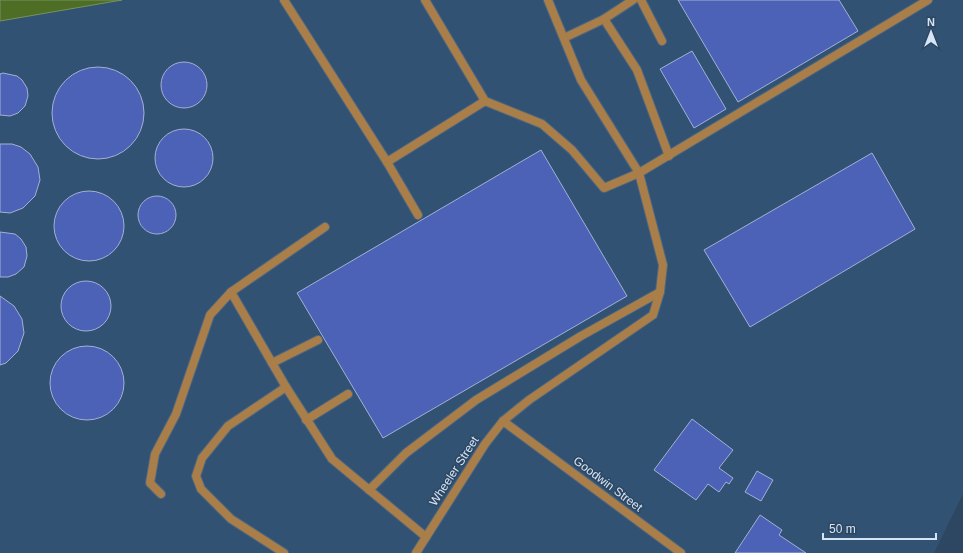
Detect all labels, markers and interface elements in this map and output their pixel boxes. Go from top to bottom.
north arrow [911,12,951,52]
text: N [927,16,935,28]
street label: Wheeler Street [426,433,482,508]
street label: Goodwin Street [571,454,646,515]
scale bar [823,515,936,541]
text: 50 m [829,522,856,536]

